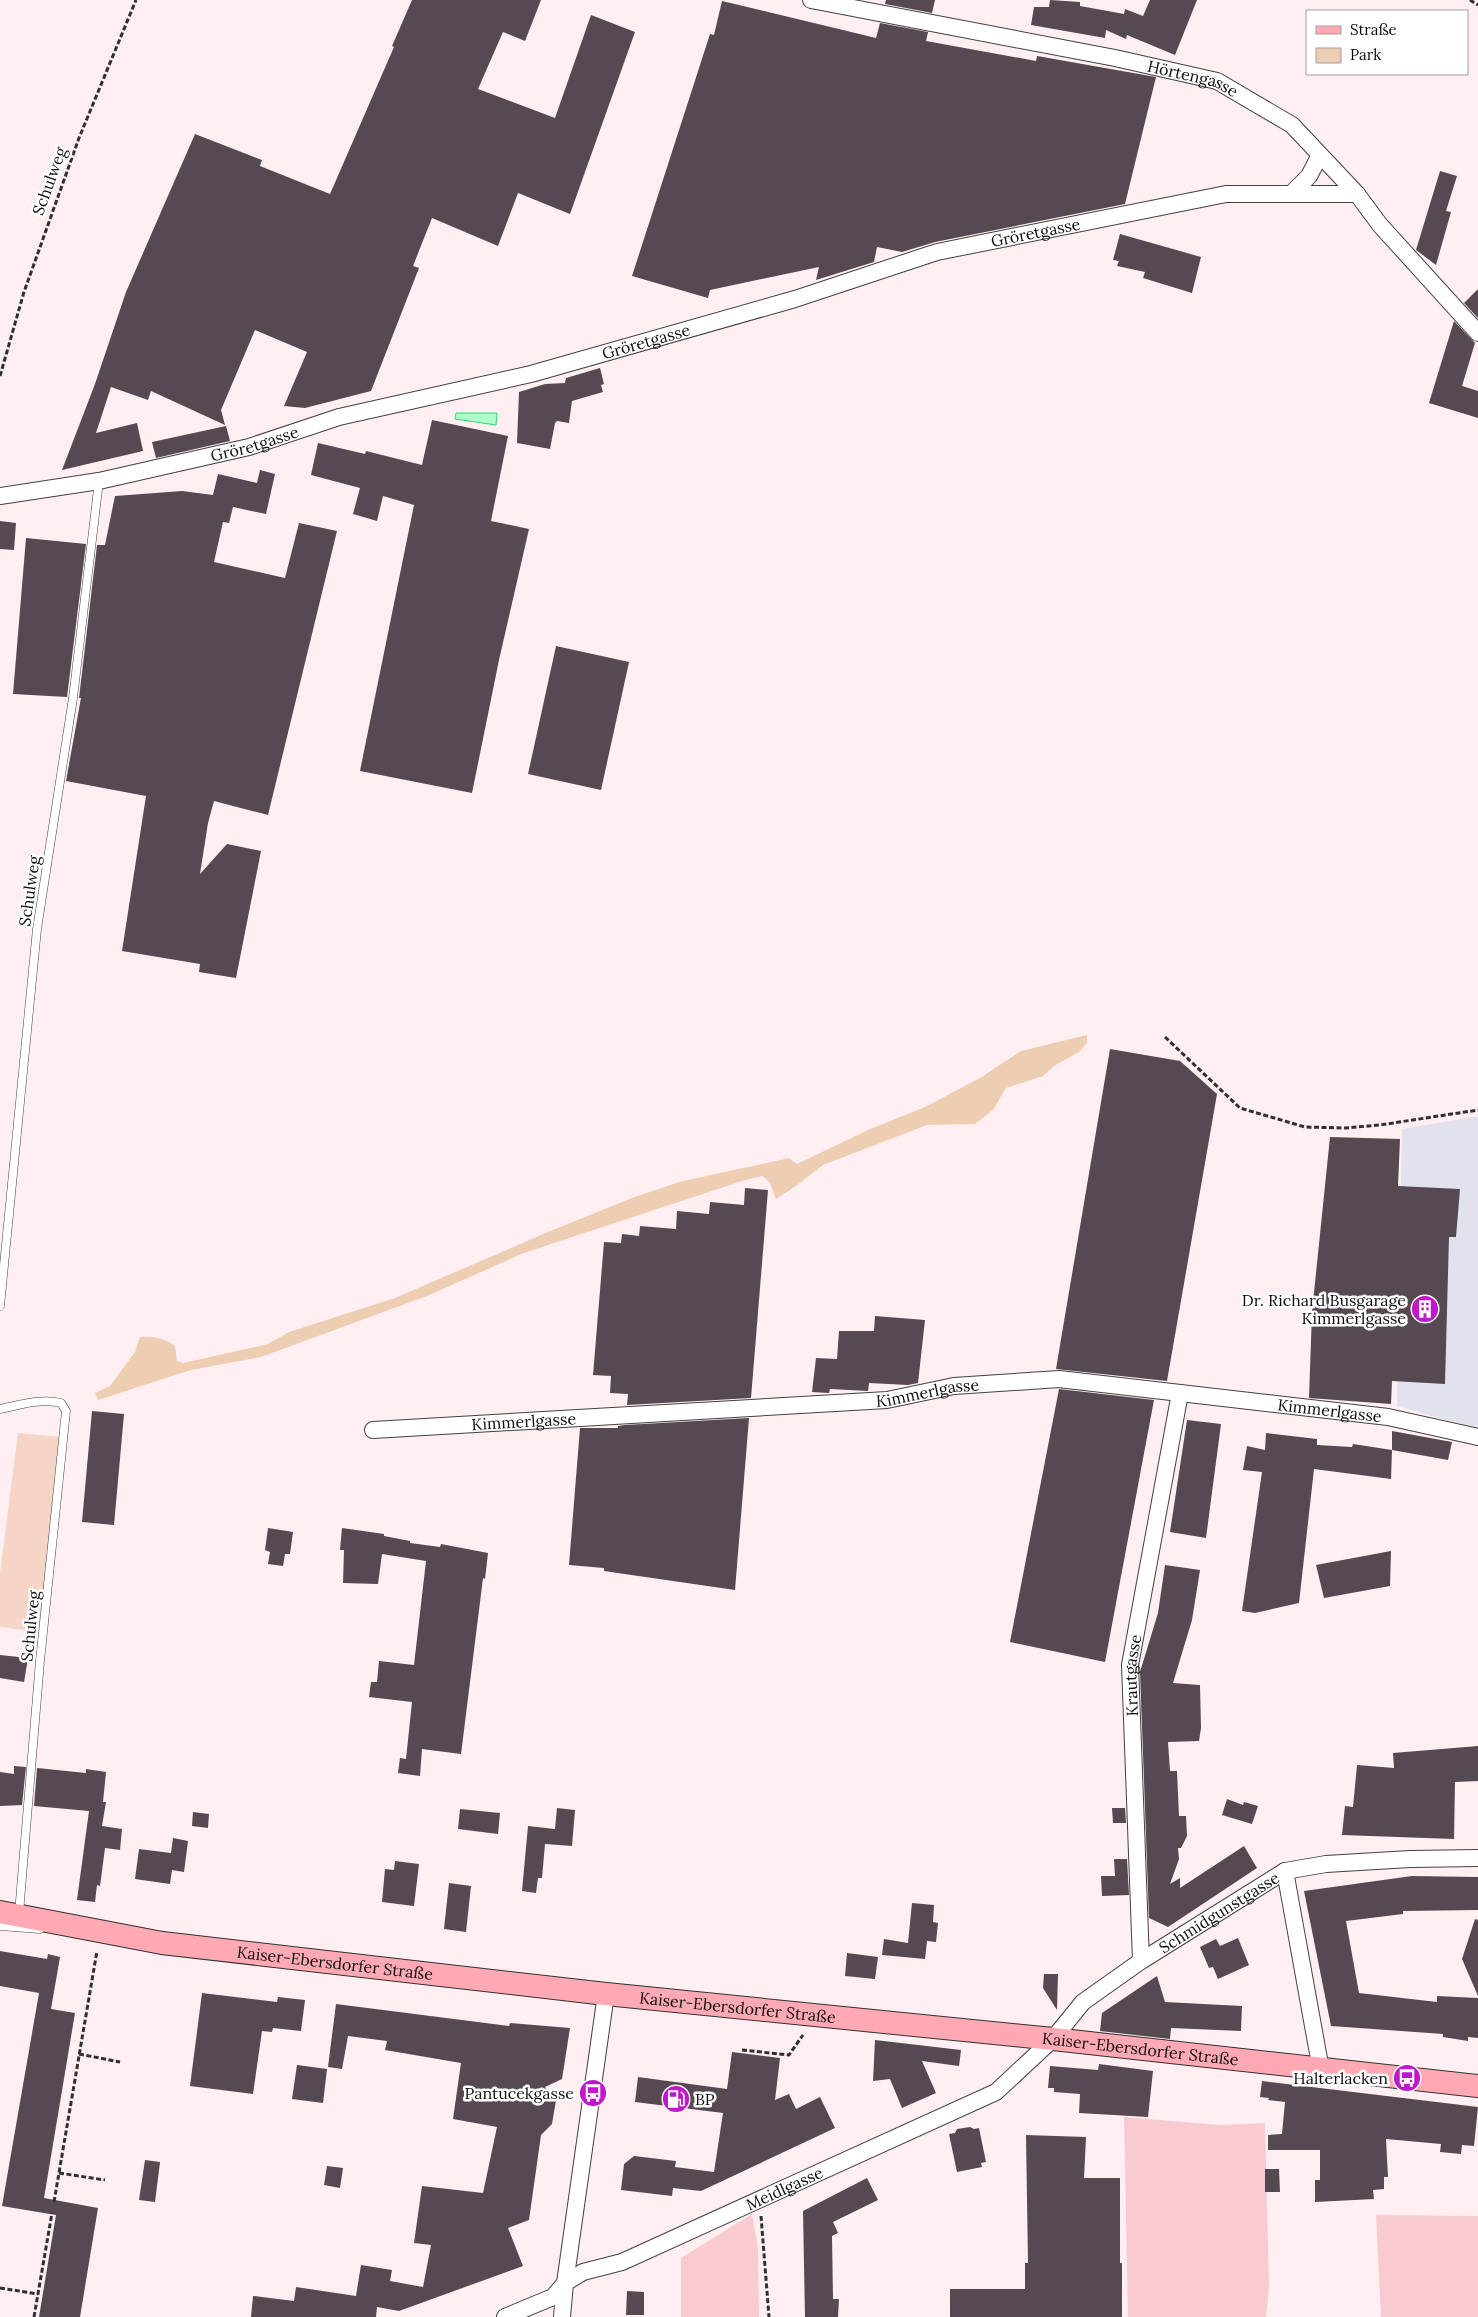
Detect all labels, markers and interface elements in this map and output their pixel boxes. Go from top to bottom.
legend [1306,10,1468,75]
text: Straße [1350,20,1397,39]
text: Park [1350,45,1381,64]
street label: Hörtengasse [1146,56,1242,101]
street label: Schulweg [27,143,71,218]
street label: Gröretgasse [989,213,1082,251]
street label: Gröretgasse [600,319,693,363]
street label: Gröretgasse [209,421,301,465]
street label: Schulweg [14,853,44,928]
place label: Dr. Richard Busgarage Kimmerlgasse [1242,1290,1406,1328]
building icon: Dr. Richard Busgarage Kimmerlgasse [1410,1294,1440,1324]
street label: Kimmerlgasse [875,1374,980,1411]
street label: Kimmerlgasse [1277,1394,1383,1426]
street label: Kimmerlgasse [471,1408,577,1434]
street label: Schulweg [16,1588,44,1662]
street label: Krautgasse [1120,1632,1145,1717]
street label: Schmidgunstgasse [1155,1867,1283,1957]
street label: Kaiser-Ebersdorfer Straße [236,1942,434,1984]
street label: Kaiser-Ebersdorfer Straße [638,1987,837,2027]
street label: Kaiser-Ebersdorfer Straße [1041,2028,1240,2069]
bus stop icon: Halterlacken [1392,2063,1422,2093]
place label: Halterlacken [1293,2068,1388,2088]
bus stop icon: Pantucekgasse [578,2078,608,2108]
place label: Pantucekgasse [465,2083,574,2103]
fuel station icon: BP [661,2084,691,2114]
place label: BP [695,2089,715,2109]
street label: Meidlgasse [743,2162,826,2214]

